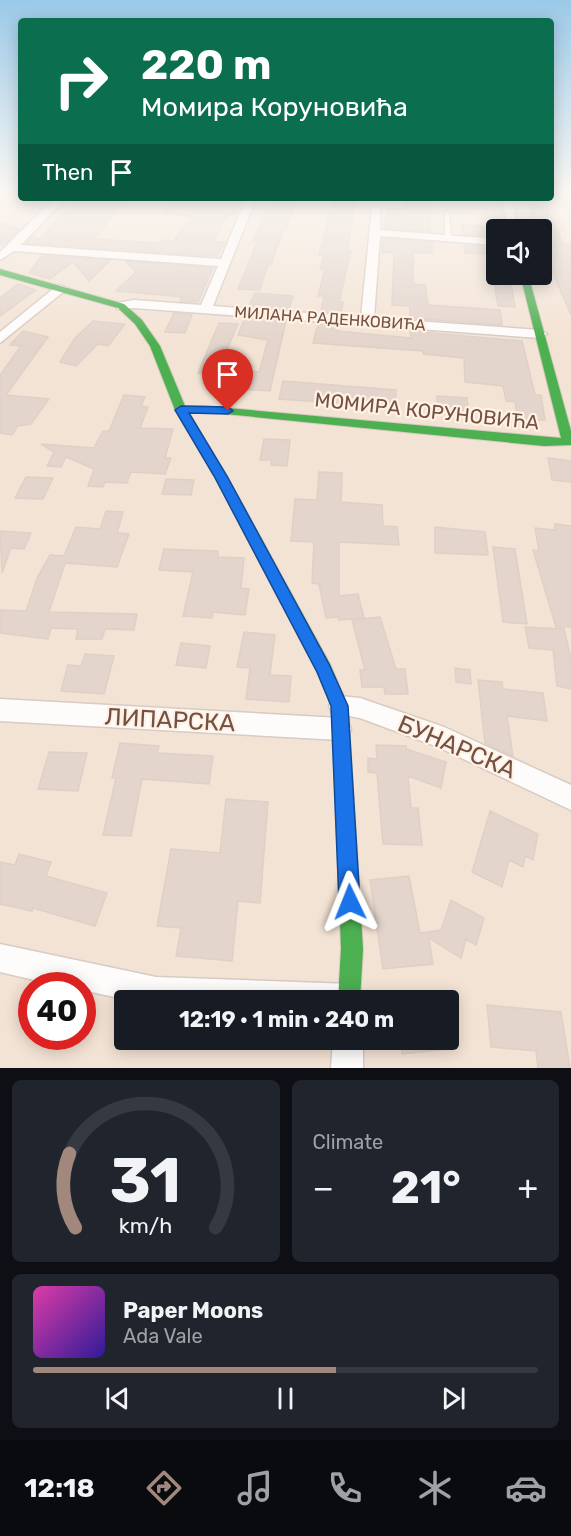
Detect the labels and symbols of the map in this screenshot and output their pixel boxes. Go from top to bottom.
street label: МИЛАНА РАДЕНКОВИЋА [234,302,426,335]
pin [202,349,253,411]
street label: МОМИРА КОРУНОВИЋА [314,387,540,435]
street label: ЛИПАРСКА [104,703,236,737]
street label: БУНАРСКА [394,710,520,784]
position arrow [318,870,382,934]
speed limit sign: 40 [18,972,96,1050]

